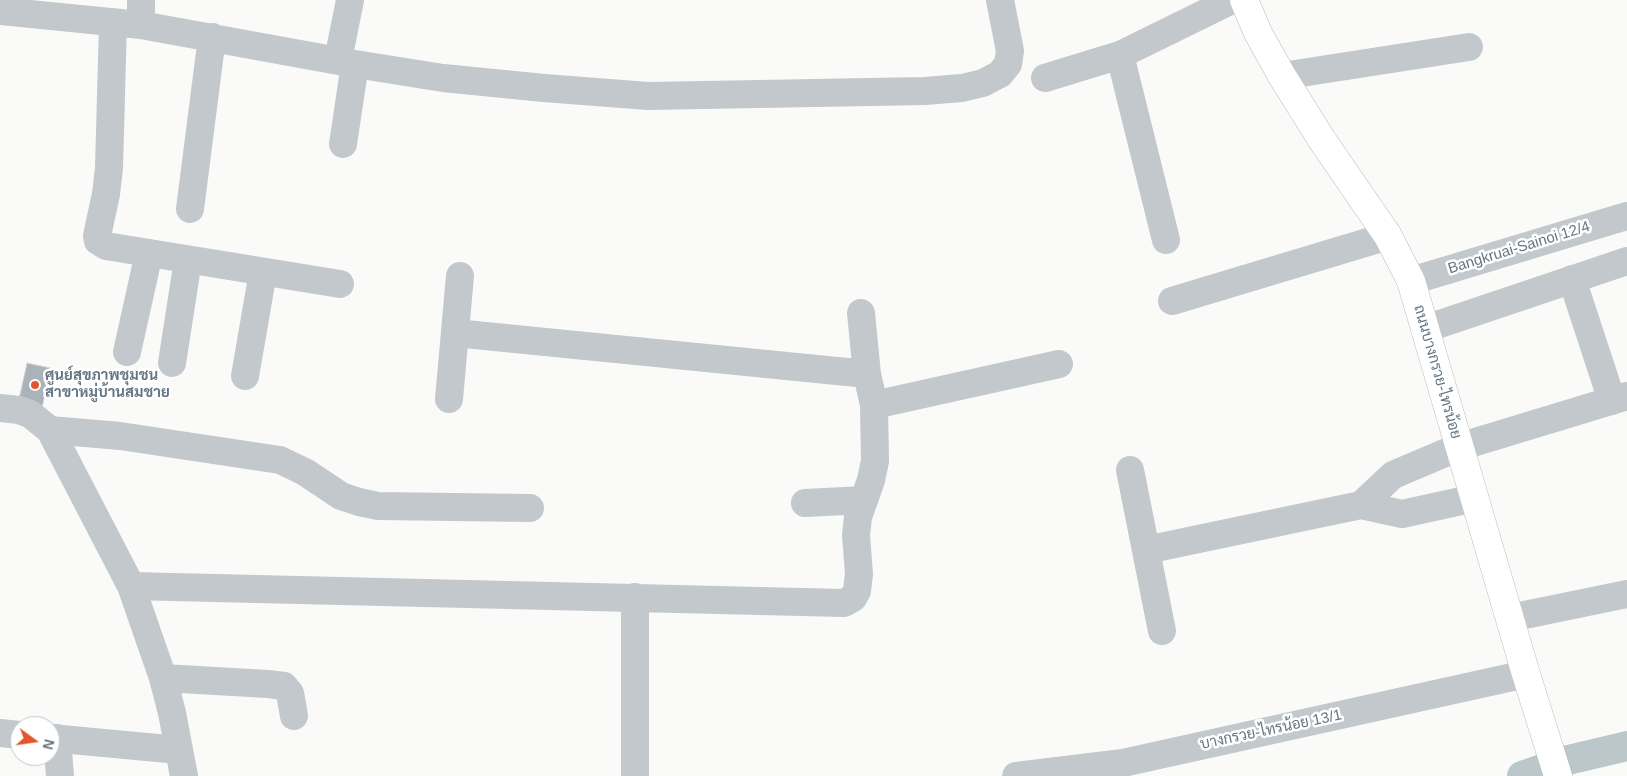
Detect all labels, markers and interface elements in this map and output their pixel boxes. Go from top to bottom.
street label: Bangkruai-Sainoi 12/4 [1446,218,1592,278]
street label: ถนนบางกรวย-ไทรน้อย [1409,303,1465,441]
place label: ศูนย์สุขภาพชุมชน สาขาหมู่บ้านสมชาย [45,367,170,402]
marker: ศูนย์สุขภาพชุมชน สาขาหมู่บ้านสมชาย [29,379,41,391]
street label: บางกรวย-ไทรน้อย 13/1 [1199,706,1343,754]
north arrow [10,716,60,766]
text: N [40,738,58,751]

